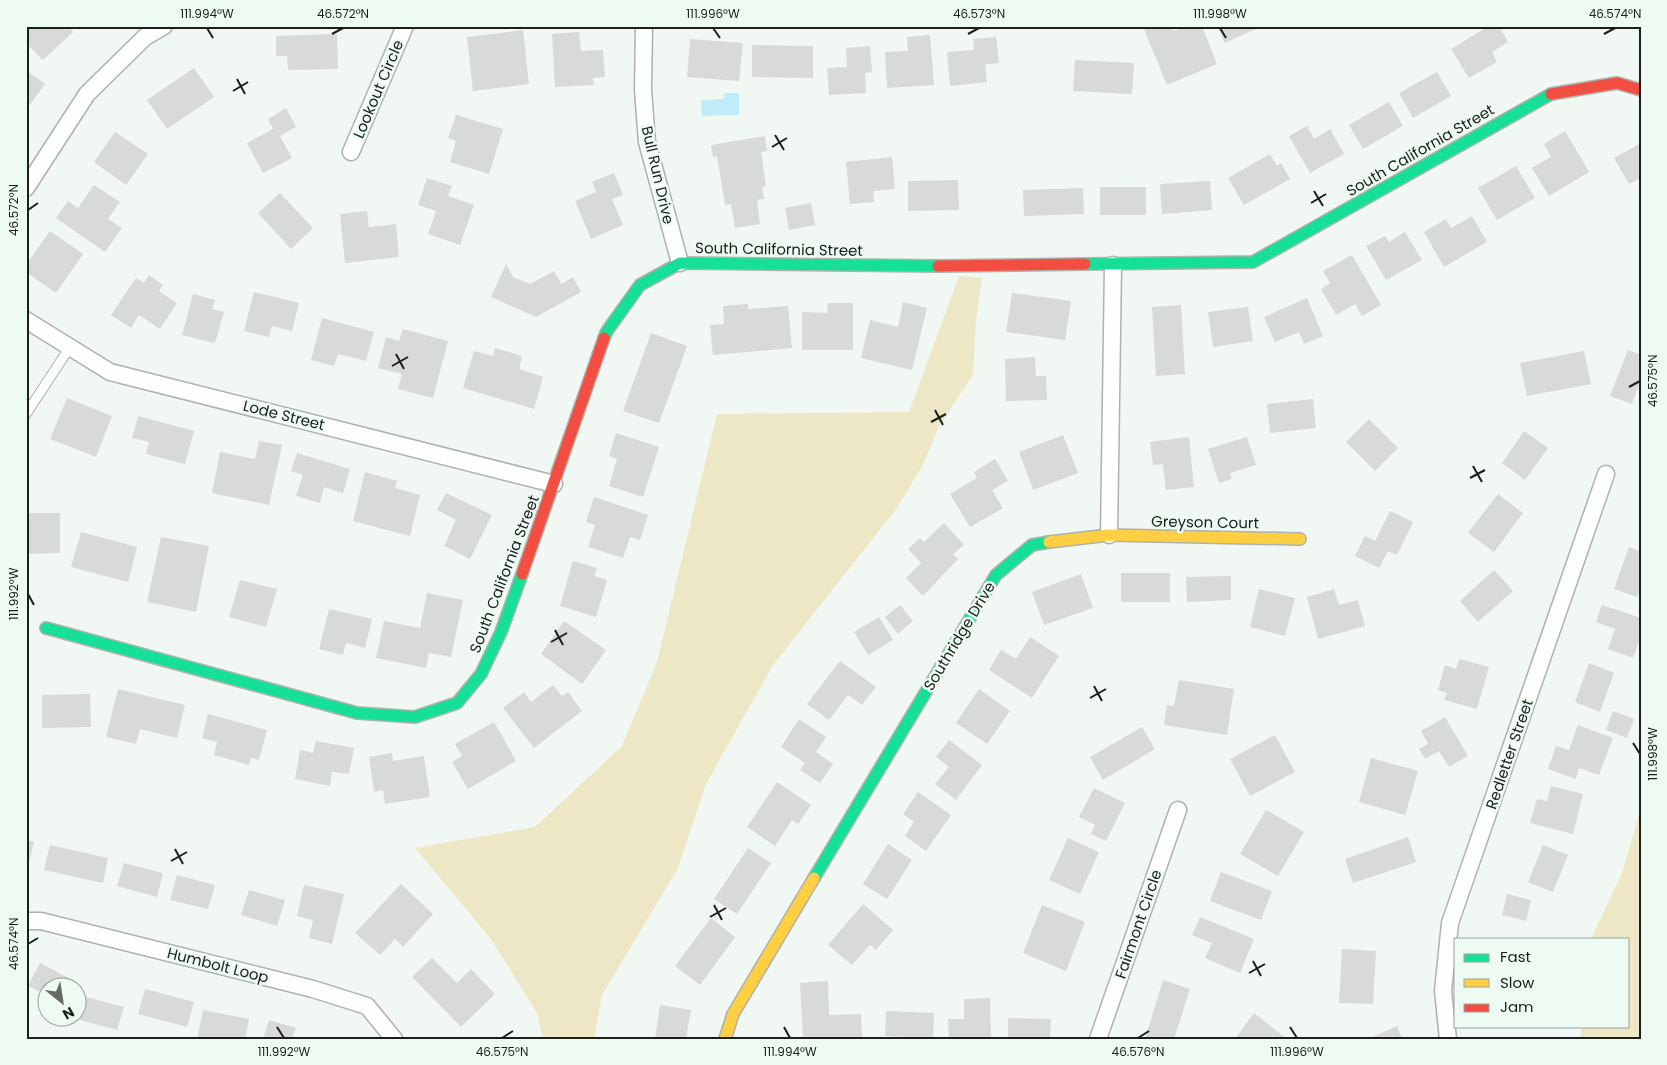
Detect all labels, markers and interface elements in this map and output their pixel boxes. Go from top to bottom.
text: 111.994°W [180,5,234,22]
text: 46.572°N [317,5,369,22]
text: 111.996°W [686,5,740,22]
text: 46.573°N [953,5,1005,22]
text: 111.998°W [1193,5,1247,22]
text: 46.574°N [1589,5,1641,22]
street label: Lookout Circle [348,37,408,141]
street label: South California Street [1342,99,1498,201]
street label: Bull Run Drive [637,124,679,226]
text: 46.572°N [5,184,22,236]
street label: South California Street [695,237,863,261]
text: 46.575°N [1644,355,1661,407]
street label: Lode Street [241,395,327,435]
street label: South California Street [464,492,544,656]
street label: Greyson Court [1151,511,1259,533]
text: 111.992°W [5,567,22,620]
street label: Southridge Drive [918,578,1000,694]
street label: Redletter Street [1480,696,1538,812]
text: 111.998°W [1644,727,1661,781]
street label: Fairmont Circle [1110,867,1166,981]
text: 46.574°N [5,918,22,970]
legend [1454,938,1630,1028]
street label: Humbolt Loop [165,942,271,988]
text: Fast [1500,946,1531,967]
text: Slow [1500,972,1535,993]
north arrow [38,978,88,1028]
text: Jam [1500,996,1534,1017]
text: N [59,1002,78,1025]
text: 111.992°W [258,1043,311,1060]
text: 46.575°N [476,1043,528,1060]
text: 111.994°W [763,1043,817,1060]
text: 46.576°N [1112,1043,1164,1060]
text: 111.996°W [1270,1043,1324,1060]

